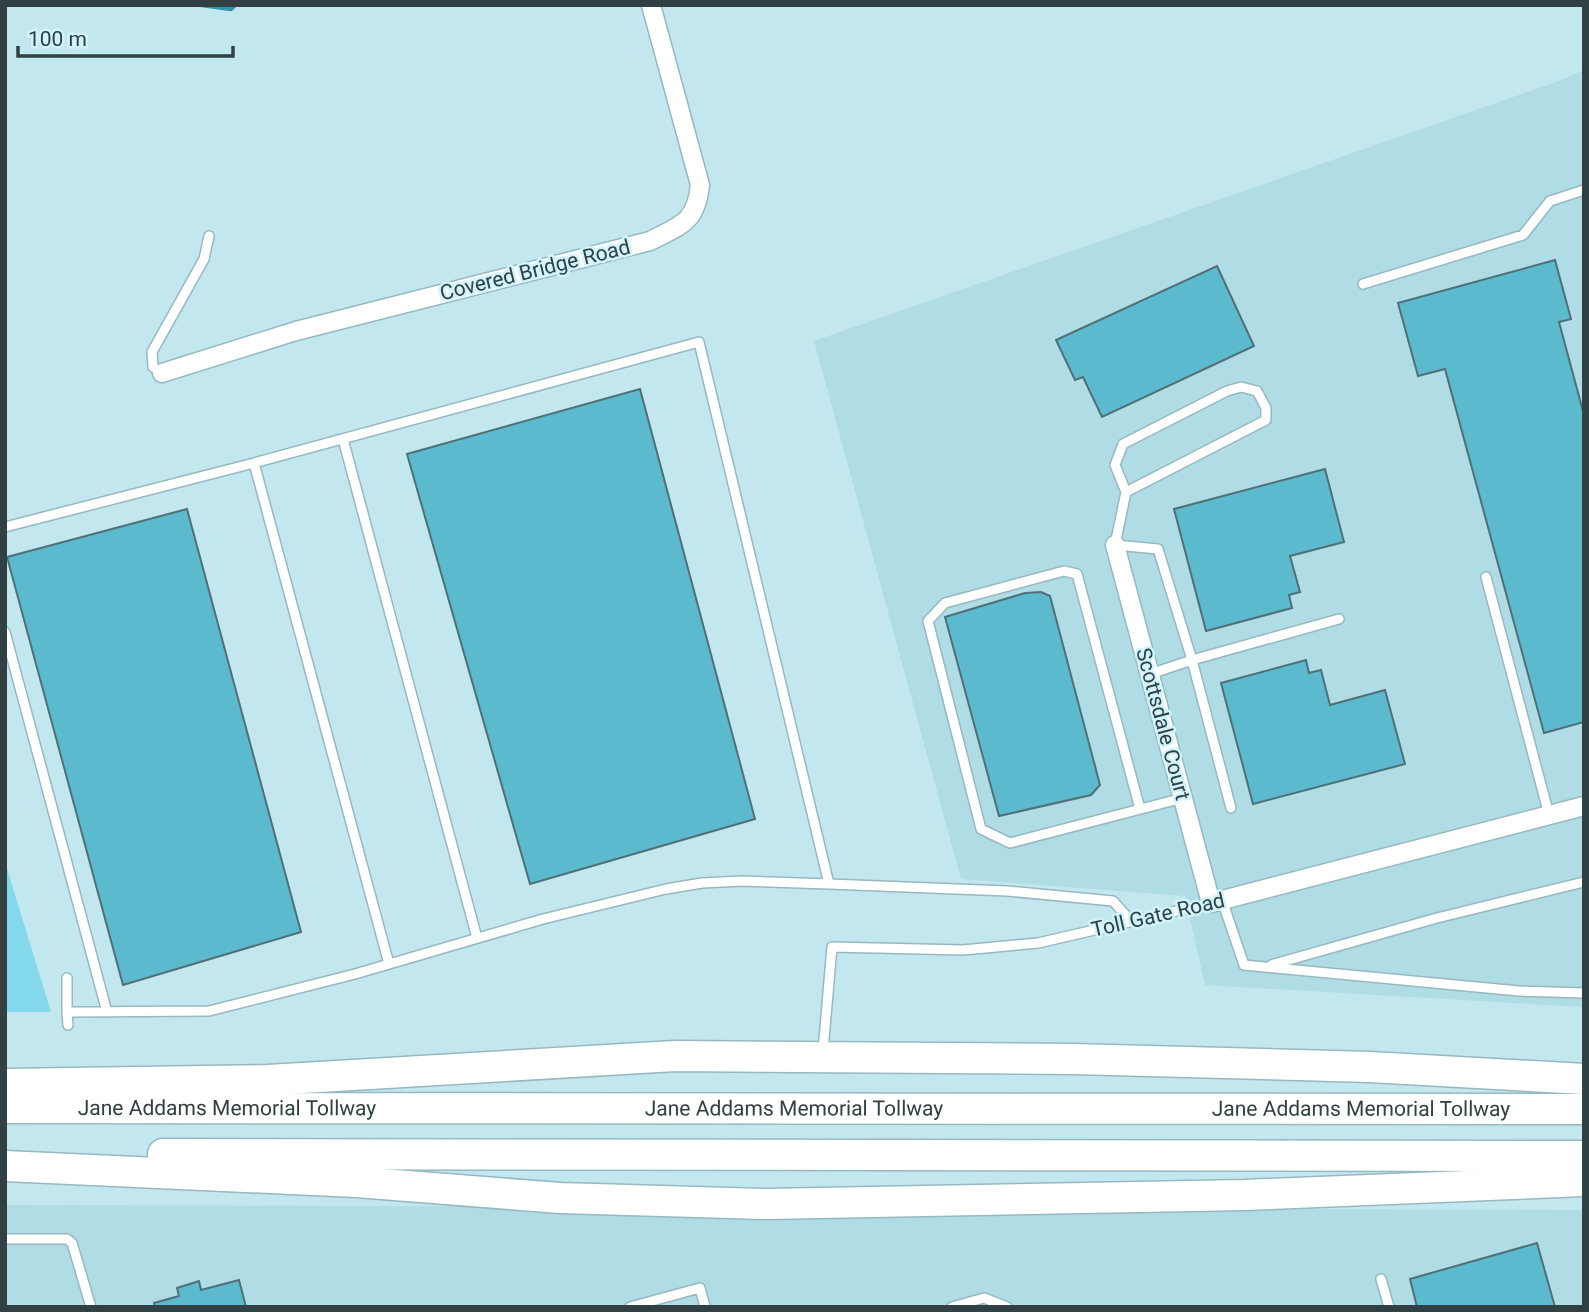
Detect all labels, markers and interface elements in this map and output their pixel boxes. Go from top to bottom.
scale bar [18,14,233,58]
text: 100 m [28,27,87,51]
street label: Covered Bridge Road [437,235,633,305]
street label: Scottsdale Court [1131,645,1195,803]
street label: Toll Gate Road [1089,888,1227,942]
street label: Jane Addams Memorial Tollway [78,1096,376,1120]
street label: Jane Addams Memorial Tollway [645,1096,943,1121]
street label: Jane Addams Memorial Tollway [1212,1097,1510,1121]

